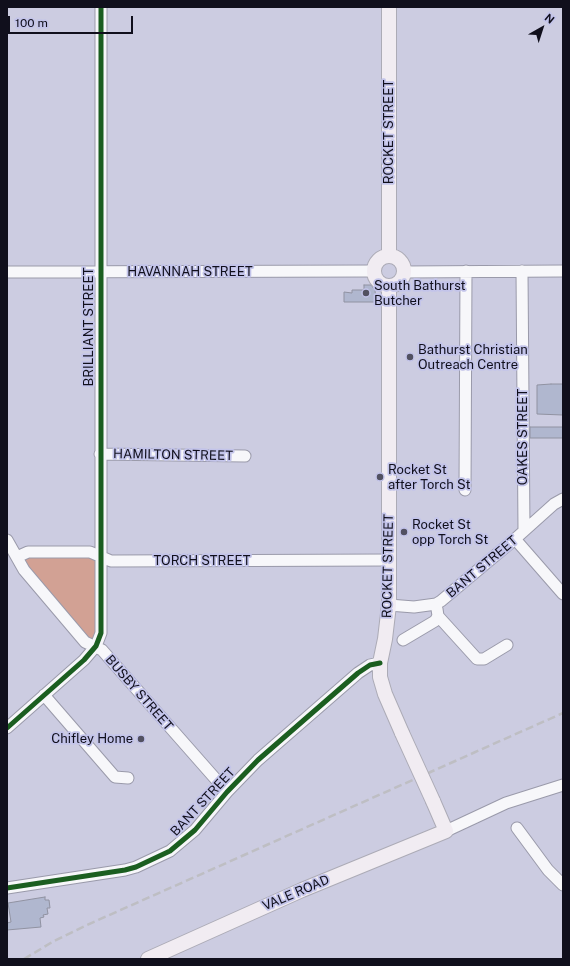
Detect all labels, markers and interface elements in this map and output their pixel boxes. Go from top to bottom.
scale bar [10,8,135,34]
north arrow [522,8,562,48]
text: N [542,11,557,26]
text: 100 m [15,16,48,30]
street label: ROCKET STREET [381,80,397,184]
street label: HAVANNAH STREET [127,264,253,280]
street label: BRILLIANT STREET [81,267,97,387]
place label: South Bathurst Butcher [374,278,466,309]
marker: South Bathurst Butcher [361,288,371,298]
place label: Bathurst Christian Outreach Centre [418,342,528,373]
marker: Bathurst Christian Outreach Centre [405,352,415,362]
street label: OAKES STREET [515,389,531,485]
street label: HAMILTON STREET [113,446,233,464]
place label: Rocket St after Torch St [388,462,470,493]
marker: Rocket St after Torch St [375,472,385,482]
street label: ROCKET STREET [379,514,397,618]
place label: Rocket St opp Torch St [412,517,488,548]
marker: Rocket St opp Torch St [399,527,409,537]
street label: BANT STREET [443,533,521,601]
street label: TORCH STREET [153,553,251,569]
street label: BUSBY STREET [102,652,176,734]
place label: Chifley Home [51,731,133,747]
marker: Chifley Home [136,734,146,744]
street label: BANT STREET [167,765,239,839]
street label: VALE ROAD [260,872,332,914]

